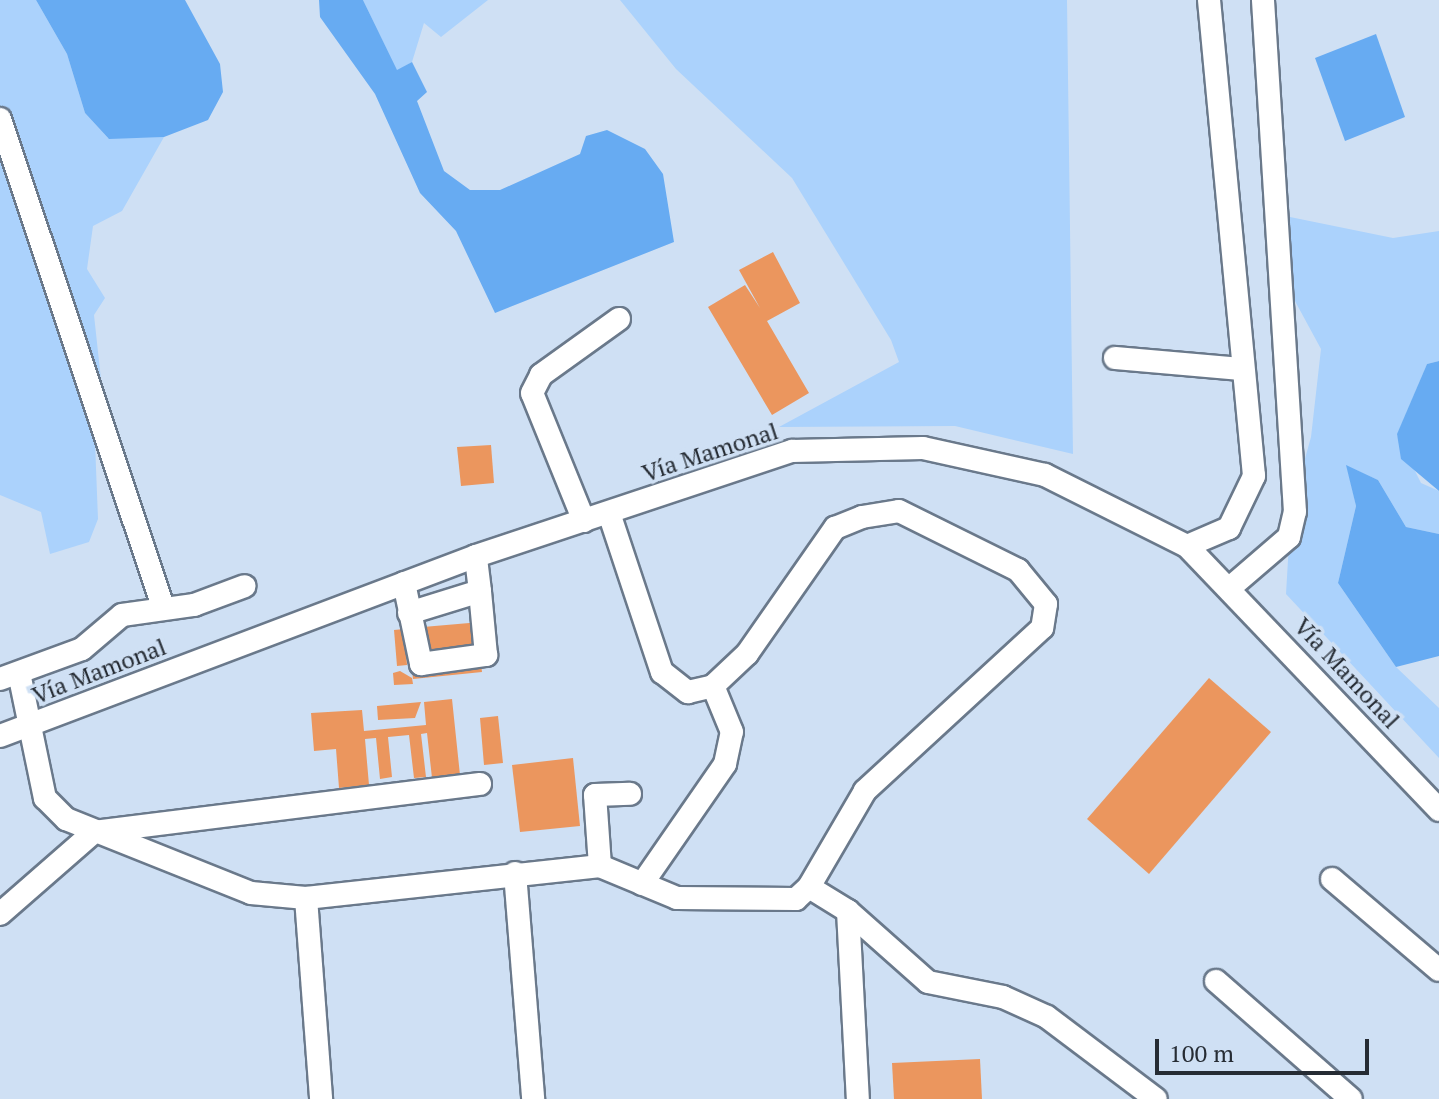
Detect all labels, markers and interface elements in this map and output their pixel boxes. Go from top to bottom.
street label: Vía Mamonal [638,416,782,488]
street label: Vía Mamonal [1288,612,1406,734]
street label: Vía Mamonal [28,632,170,710]
scale bar [1159,1023,1373,1073]
text: 100 m [1169,1037,1234,1069]

